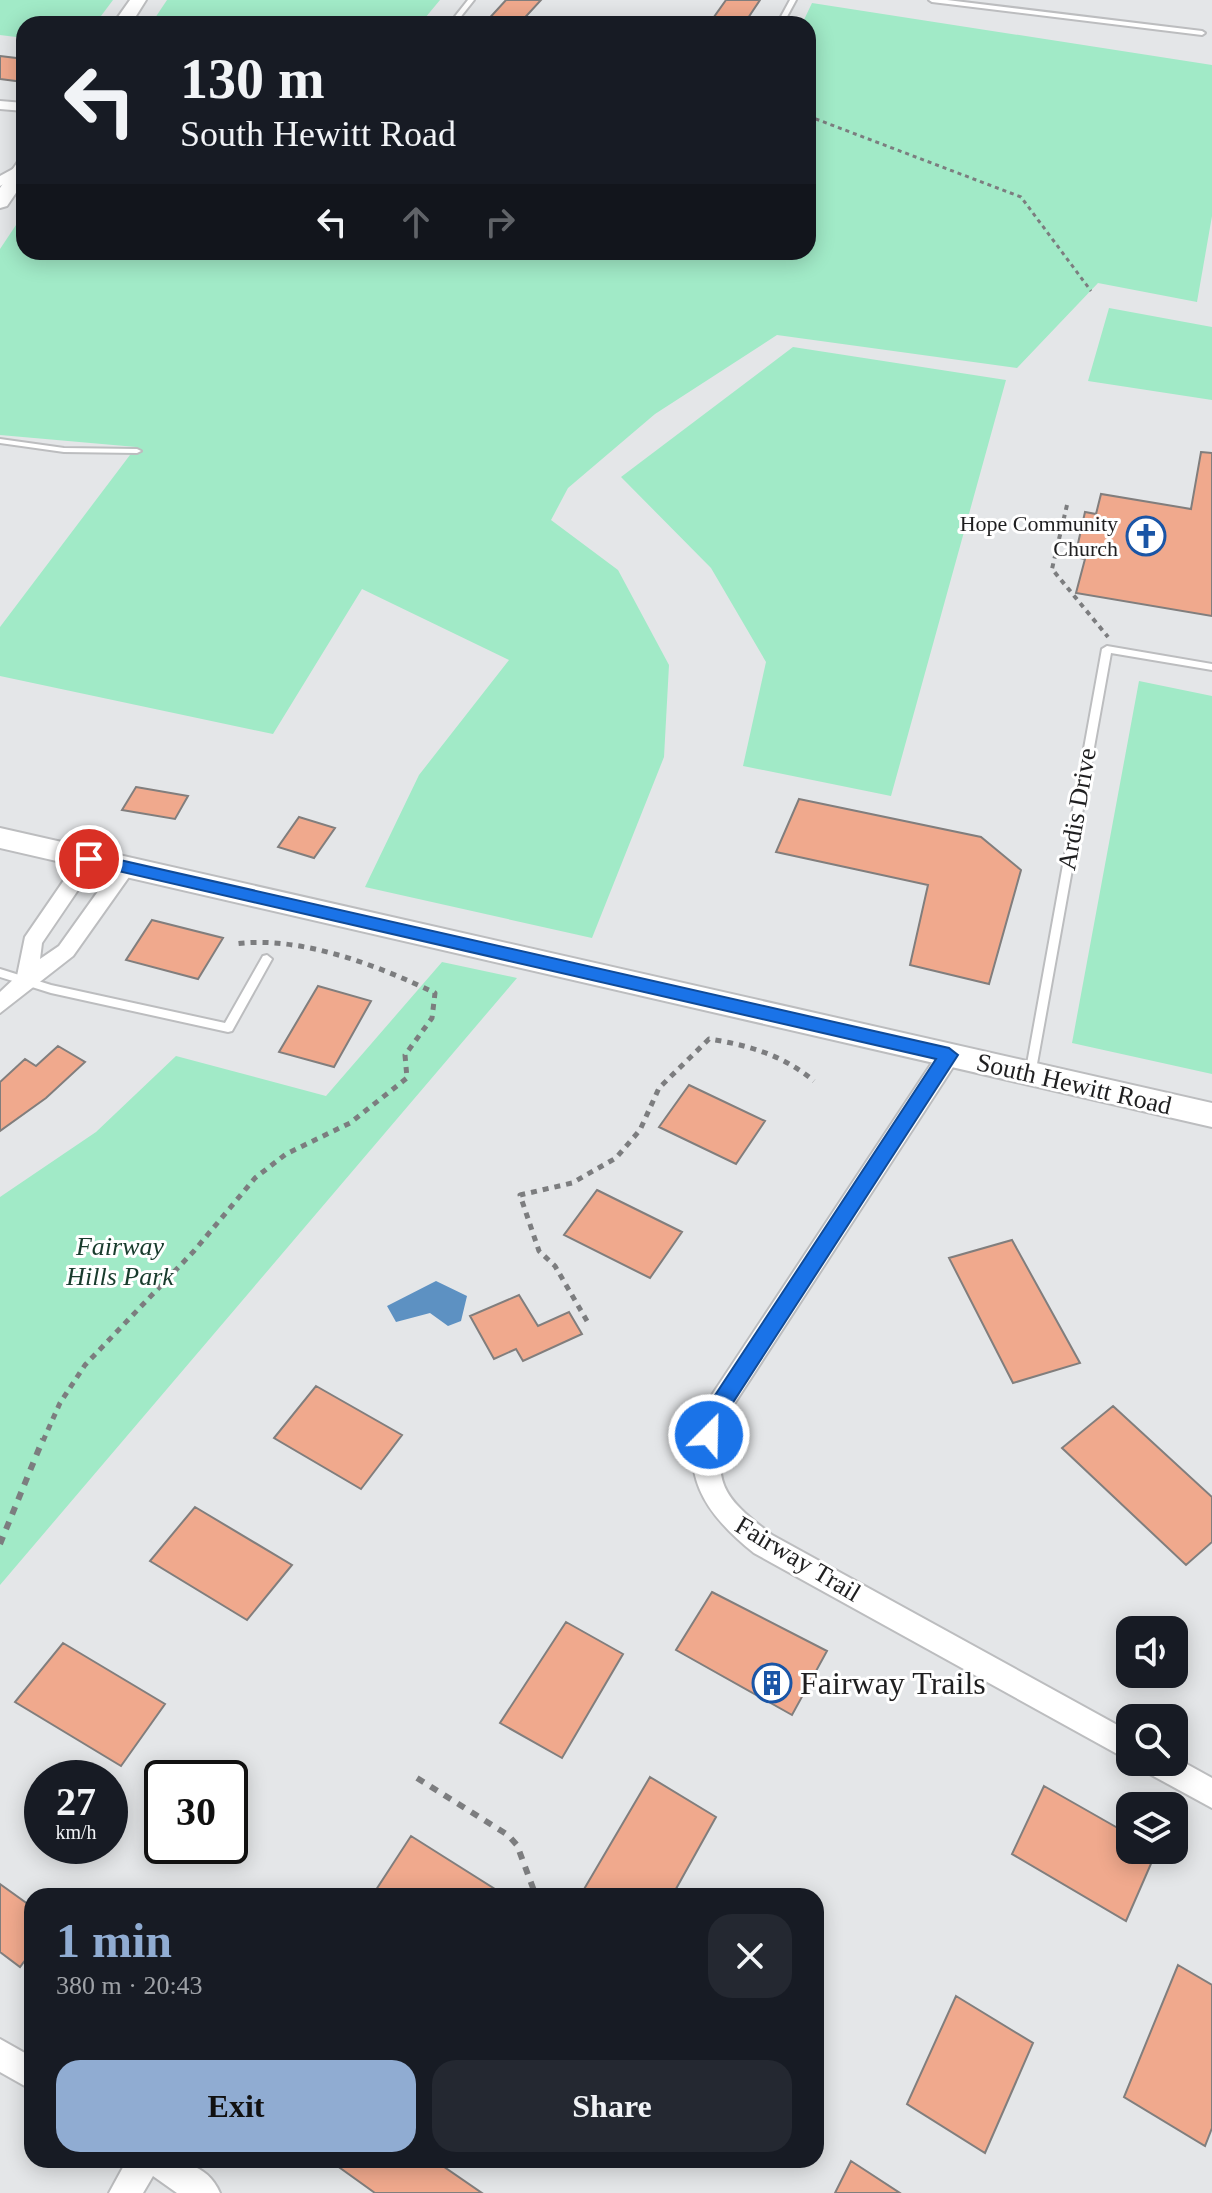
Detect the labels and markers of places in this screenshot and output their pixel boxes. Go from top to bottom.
place label: Hope Community Church [960,511,1118,561]
church icon: Hope Community Church [1125,515,1167,557]
pin [55,825,123,893]
building icon: Fairway Trails [751,1662,793,1704]
place label: Fairway Trails [800,1665,986,1701]

